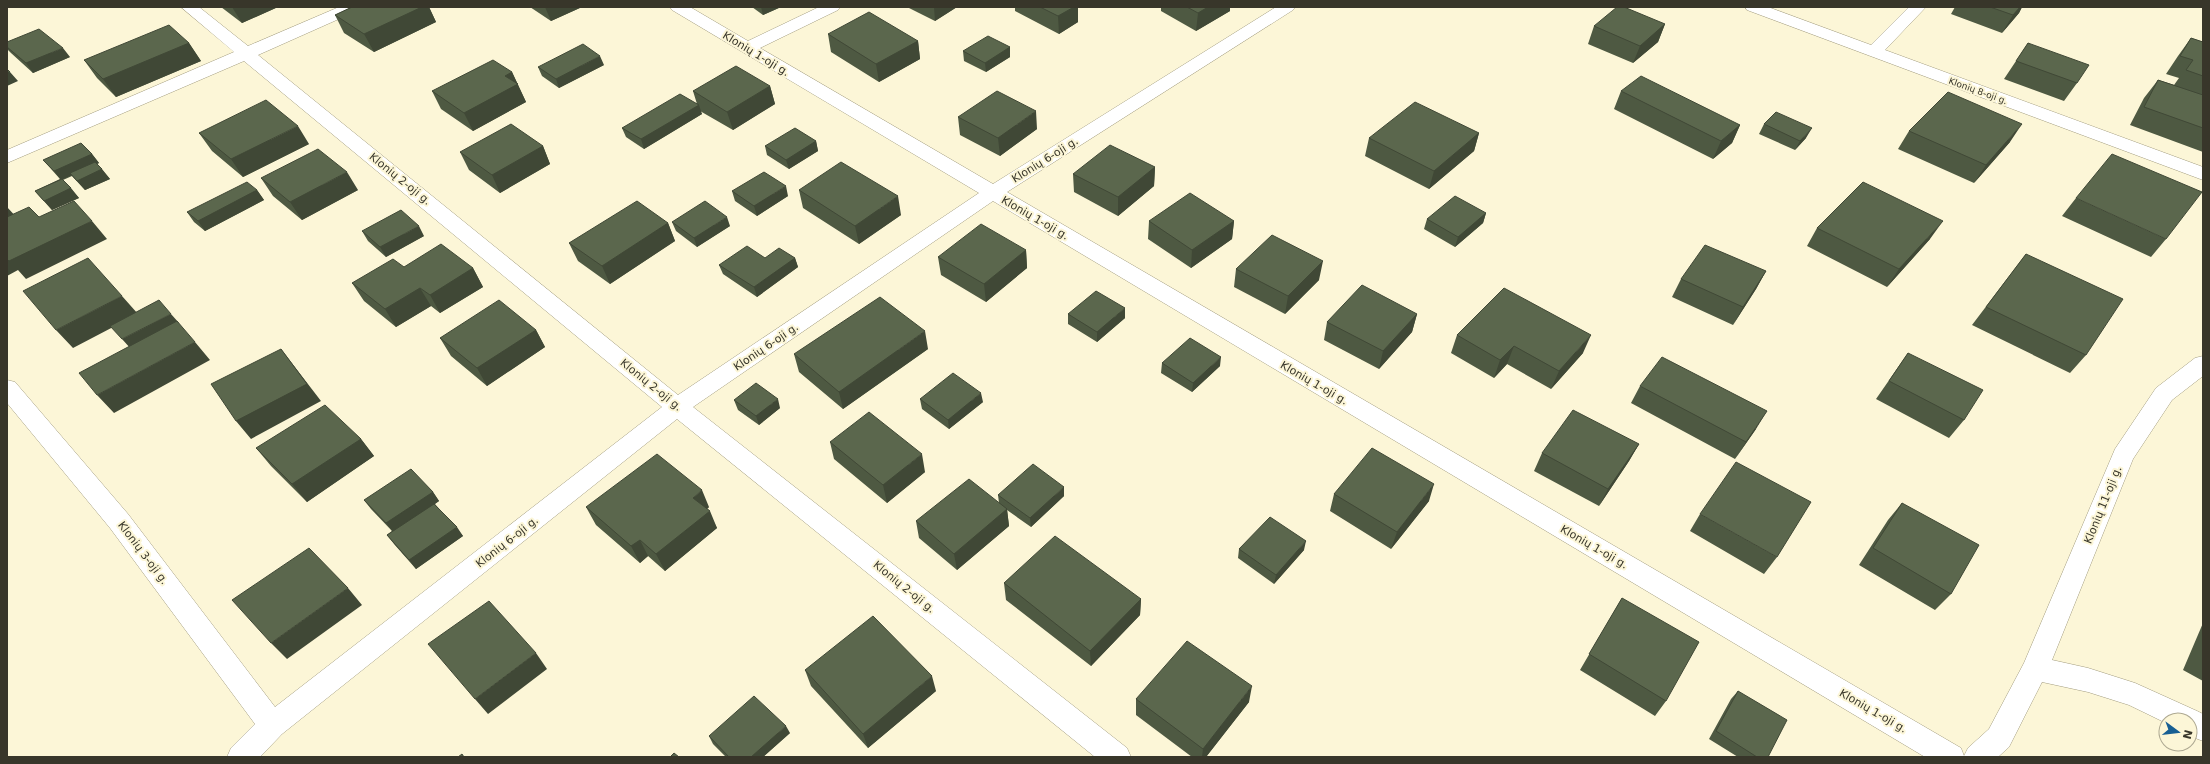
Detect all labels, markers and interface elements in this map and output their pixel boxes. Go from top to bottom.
street label: Klonių 1-oji g. [720,29,792,79]
street label: Klonių 8-oji g. [1947,76,2009,106]
street label: Klonių 6-oji g. [1010,134,1080,186]
street label: Klonių 2-oji g. [367,150,433,208]
street label: Klonių 1-oji g. [999,193,1071,243]
street label: Klonių 6-oji g. [731,321,801,373]
street label: Klonių 2-oji g. [618,356,684,414]
street label: Klonių 1-oji g. [1278,358,1350,408]
street label: Klonių 11-oji g. [2082,464,2124,546]
street label: Klonių 6-oji g. [473,514,541,570]
street label: Klonių 3-oji g. [115,519,171,587]
street label: Klonių 1-oji g. [1558,522,1630,572]
street label: Klonių 2-oji g. [871,558,937,616]
street label: Klonių 1-oji g. [1837,686,1909,736]
north arrow [2158,712,2198,752]
text: N [2180,728,2195,741]

